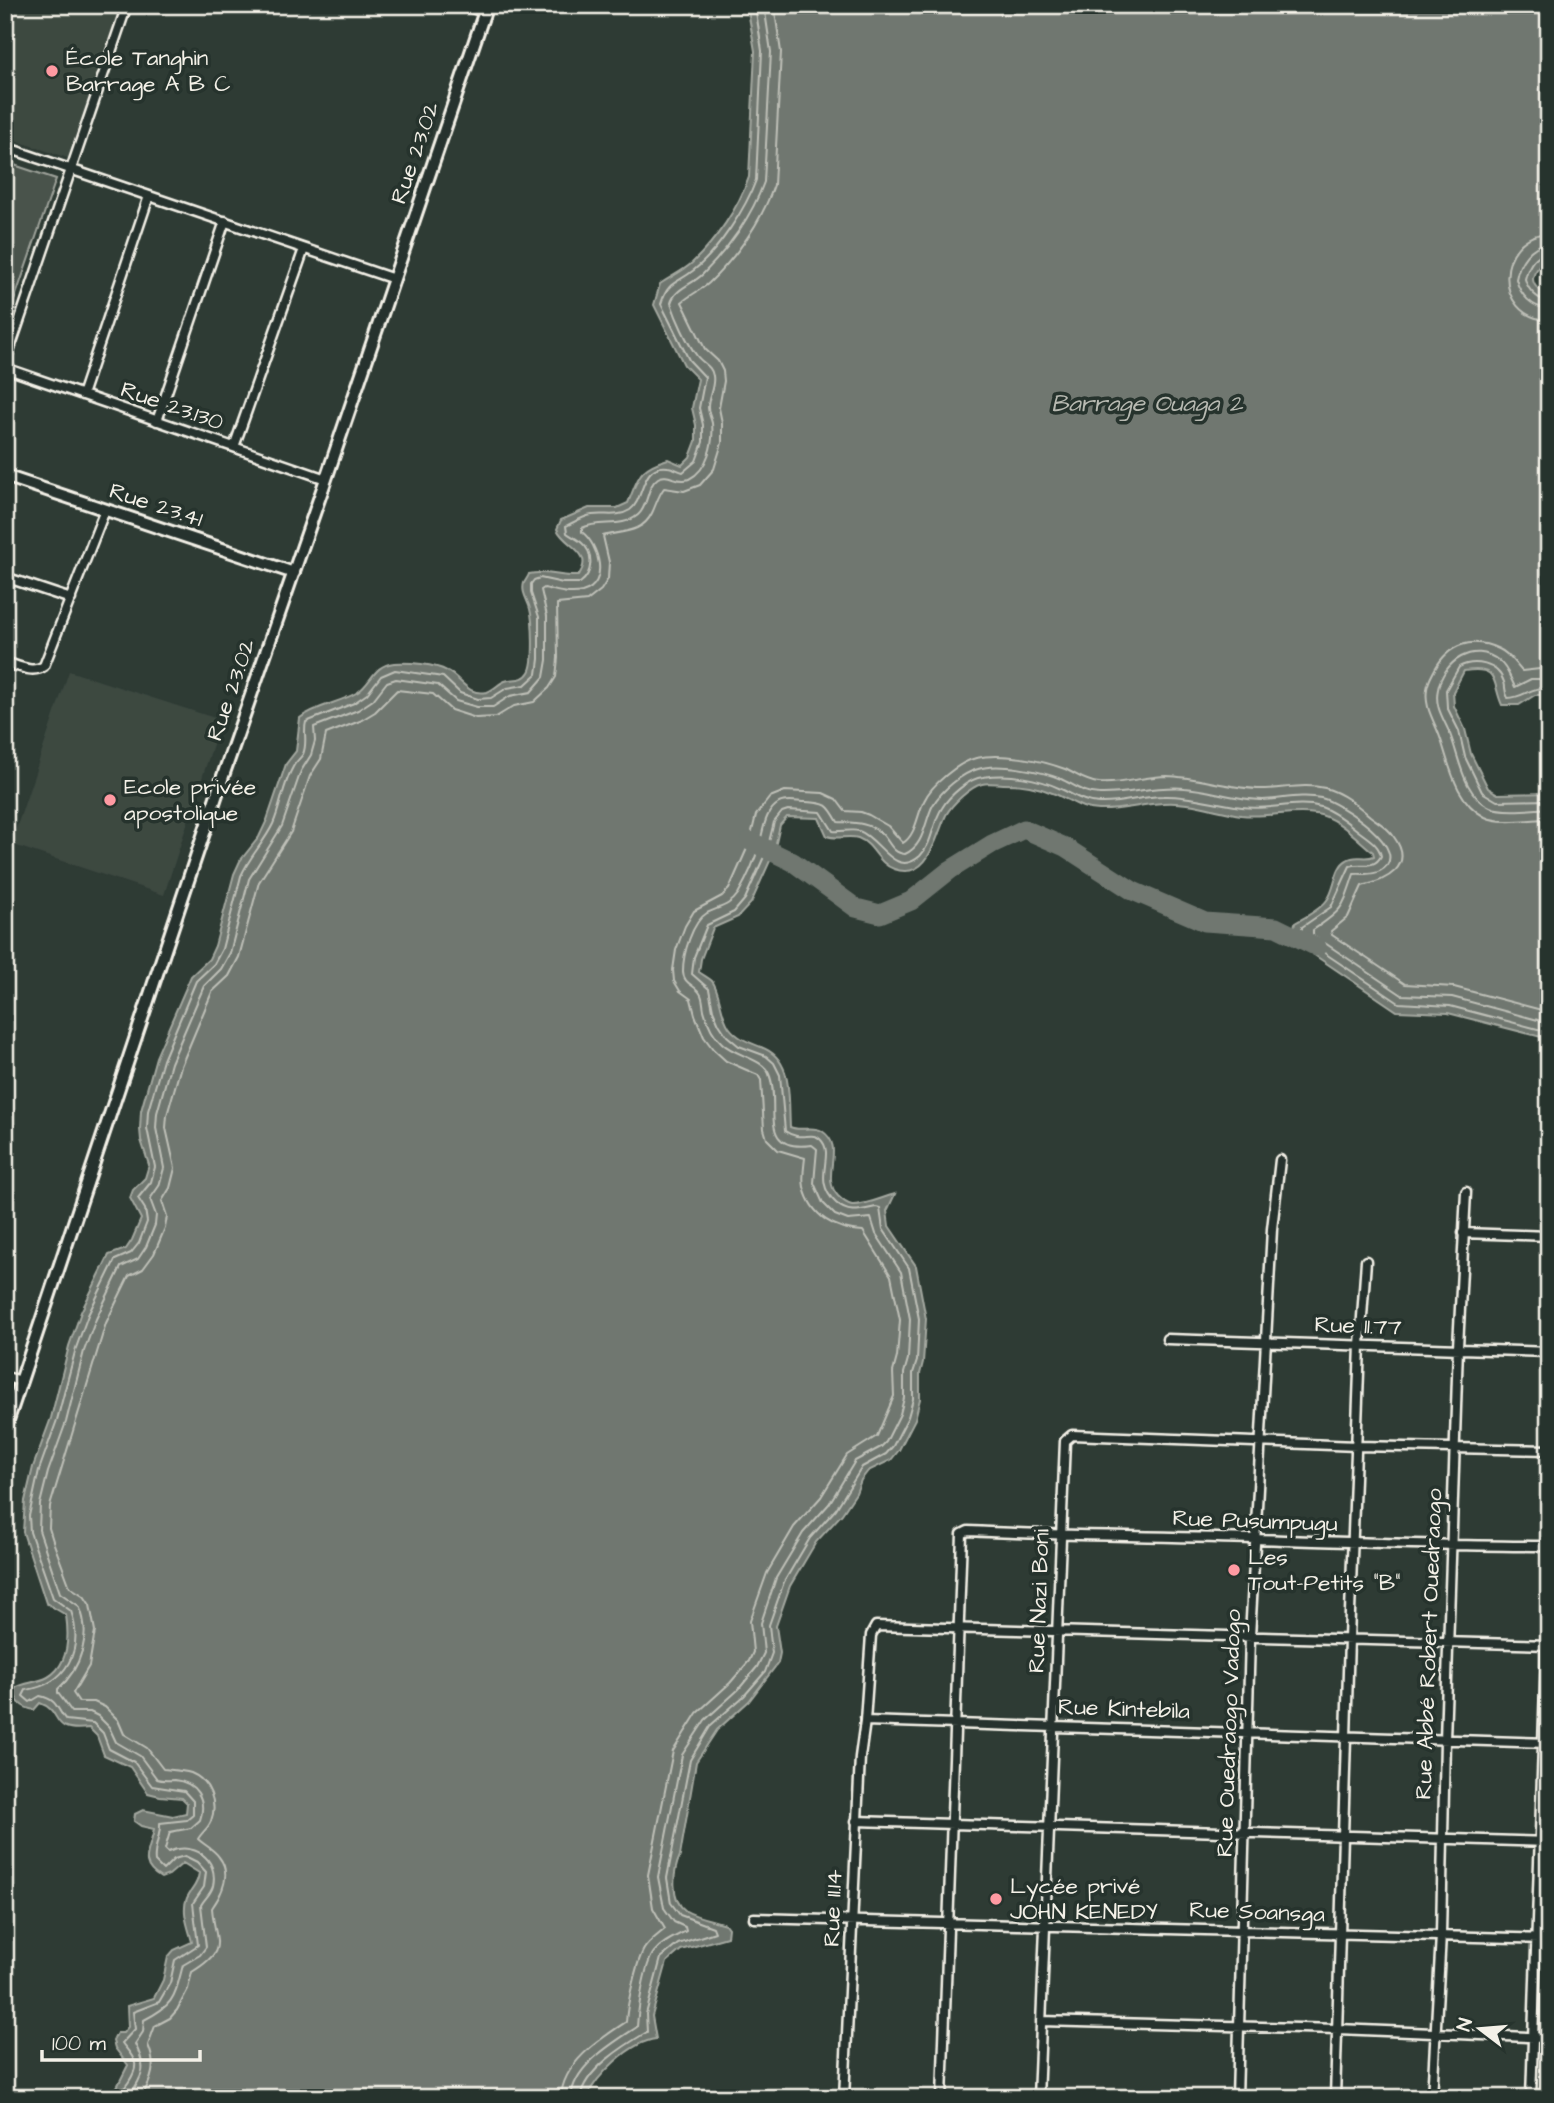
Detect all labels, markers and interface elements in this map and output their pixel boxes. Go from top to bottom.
place label: École Tanghin Barrage A B C [66,42,230,101]
marker: École Tanghin Barrage A B C [44,63,60,79]
street label: Rue 23.02 [383,98,447,208]
street label: Rue 23.130 [116,373,228,439]
water label: Barrage Ouaga 2 [1051,387,1244,422]
street label: Rue 23.41 [105,475,207,535]
street label: Rue 23.02 [199,635,263,745]
place label: Ecole privée apostolique [124,771,256,829]
marker: Ecole privée apostolique [102,792,118,808]
street label: Rue 11.77 [1314,1308,1402,1344]
street label: Rue Abbé Robert Ouedraogo [1408,1488,1451,1800]
street label: Rue Pusumpugu [1172,1502,1338,1541]
street label: Rue Nazi Boni [1020,1528,1058,1674]
place label: Les Tout-Petits "B" [1248,1541,1401,1599]
marker: Les Tout-Petits "B" [1226,1562,1242,1578]
street label: Rue Ouedraogo Vadogo [1209,1608,1250,1858]
street label: Rue Kintebila [1057,1691,1191,1727]
street label: Rue 11.14 [816,1868,850,1947]
place label: Lycée privé JOHN KENEDY [1010,1870,1158,1928]
marker: Lycée privé JOHN KENEDY [988,1891,1004,1907]
street label: Rue Soansga [1189,1894,1326,1931]
north arrow [1446,1994,1516,2064]
text: N [1450,2015,1480,2034]
scale bar [42,2019,200,2063]
text: 100 m [52,2029,107,2058]

